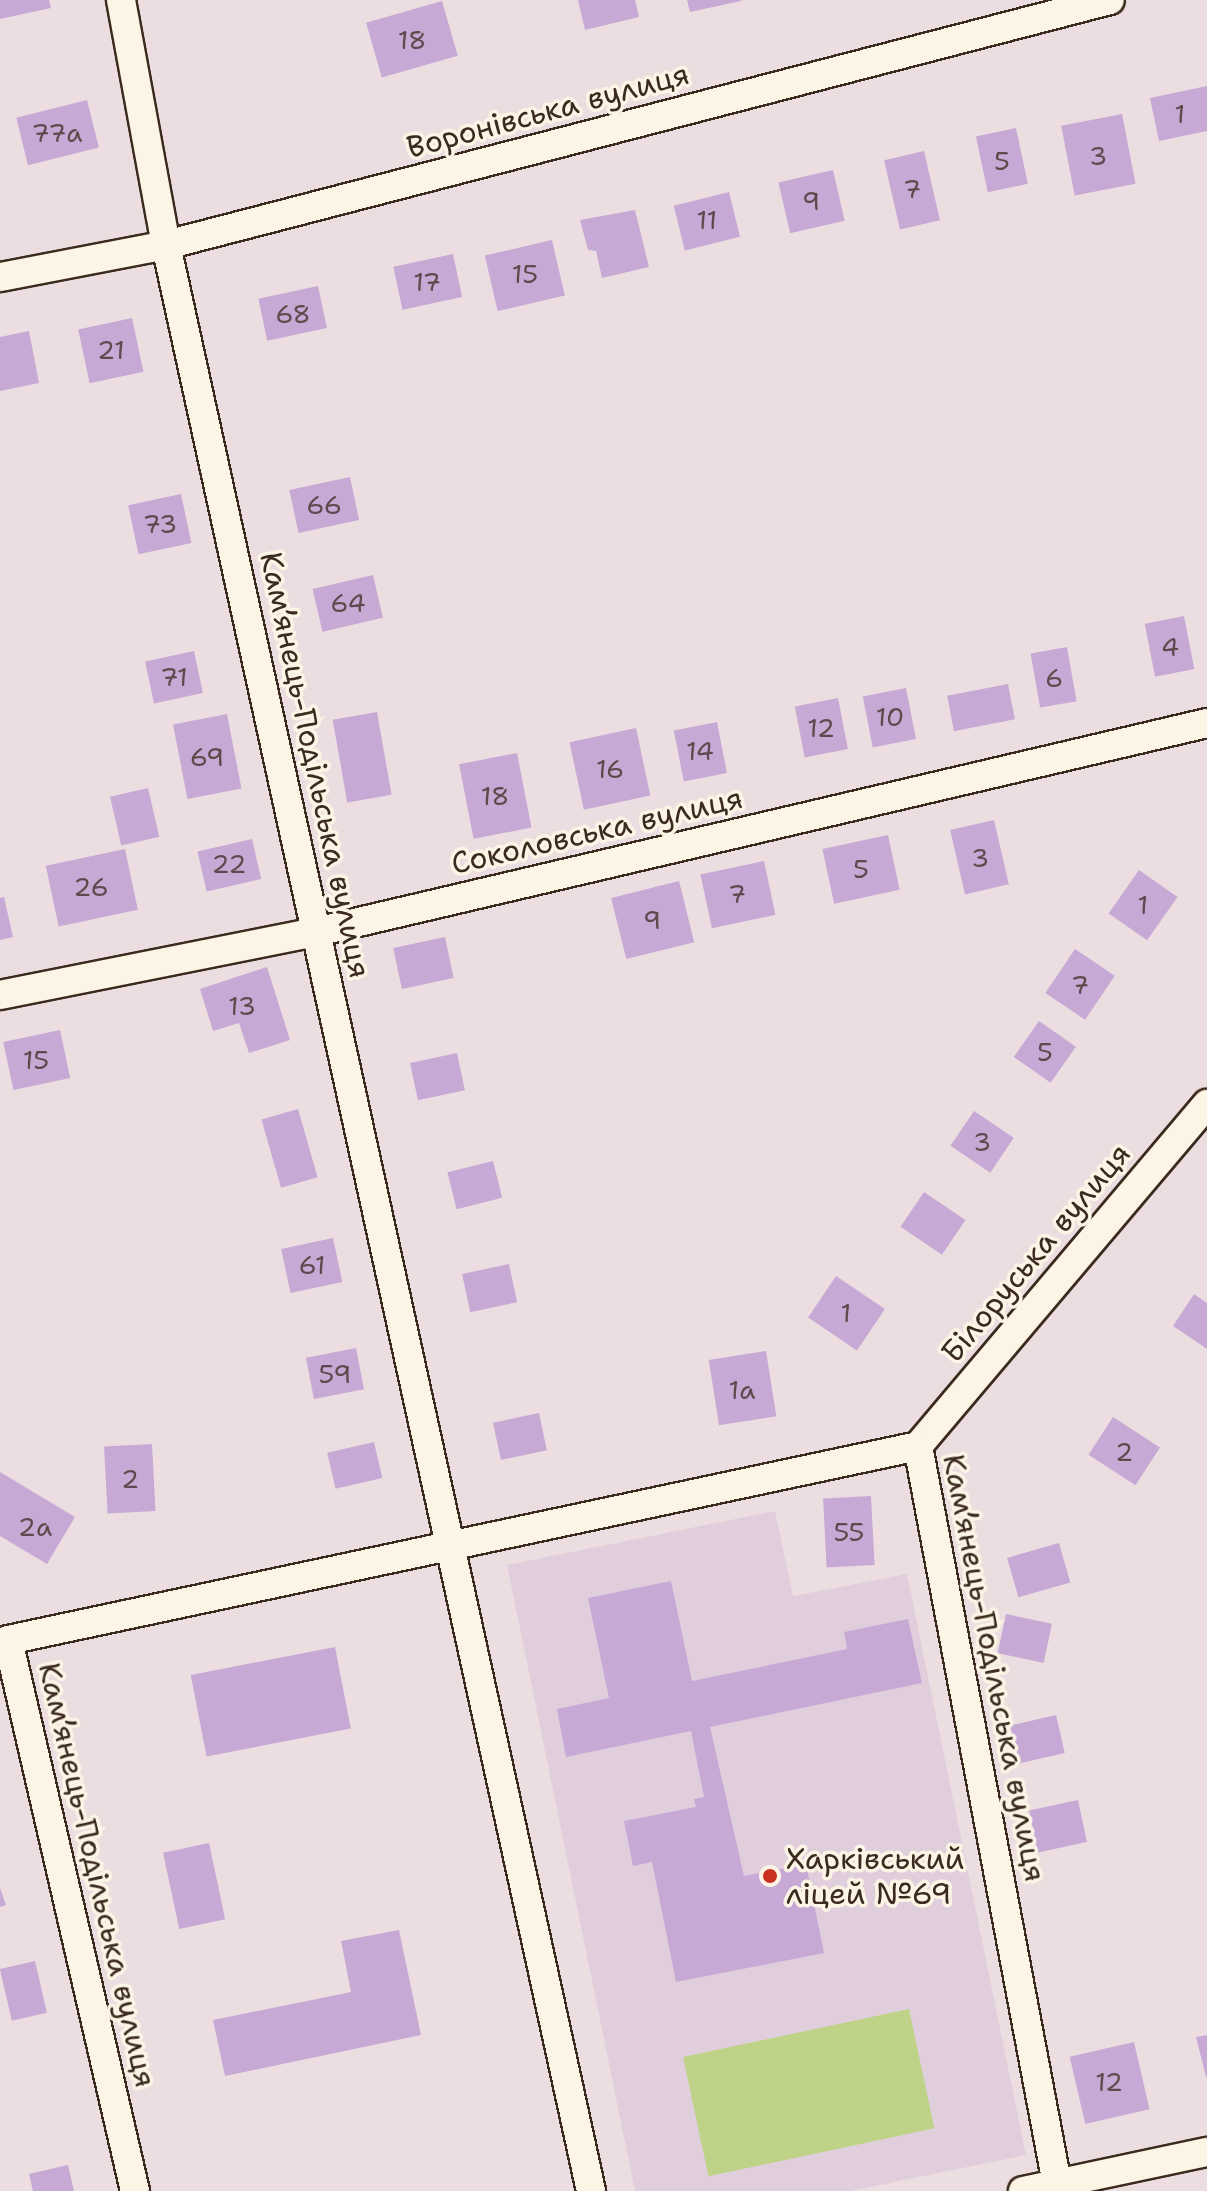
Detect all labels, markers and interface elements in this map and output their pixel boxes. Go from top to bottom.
house number: 18 [398,24,426,56]
street label: Воронівська вулиця [403,56,693,166]
house number: 1 [1175,98,1185,130]
house number: 77а [31,117,83,149]
house number: 3 [1089,140,1107,172]
house number: 5 [994,145,1010,177]
house number: 7 [903,173,921,205]
house number: 9 [802,185,820,217]
house number: 11 [697,204,717,236]
house number: 15 [512,258,538,290]
house number: 17 [413,266,441,298]
house number: 68 [275,298,311,330]
house number: 21 [97,334,125,366]
house number: 66 [306,489,342,521]
house number: 73 [143,508,177,540]
street label: Кам’янець-Подільська вулиця [252,549,378,981]
house number: 64 [330,587,366,619]
house number: 4 [1161,631,1179,663]
house number: 71 [160,661,188,693]
house number: 6 [1045,662,1063,694]
house number: 10 [876,701,904,733]
house number: 12 [807,712,835,744]
house number: 14 [686,735,714,767]
house number: 69 [190,741,224,773]
house number: 16 [596,753,624,785]
street label: Соколовська вулиця [448,780,746,882]
house number: 18 [481,780,509,812]
house number: 3 [971,842,989,874]
house number: 22 [211,848,247,880]
house number: 5 [853,853,869,885]
house number: 26 [73,871,109,903]
house number: 7 [728,878,746,910]
house number: 1 [1138,889,1148,921]
house number: 9 [643,904,661,936]
house number: 7 [1071,969,1089,1001]
house number: 13 [228,990,256,1022]
house number: 5 [1037,1036,1053,1068]
house number: 15 [23,1044,49,1076]
house number: 3 [973,1126,991,1158]
street label: Білоруська вулиця [934,1136,1138,1370]
house number: 61 [298,1249,326,1281]
house number: 1 [841,1297,851,1329]
house number: 59 [319,1358,351,1390]
house number: 1а [728,1374,756,1406]
house number: 2 [1115,1436,1133,1468]
street label: Кам’янець-Подільська вулиця [935,1451,1053,1885]
house number: 2 [121,1463,139,1495]
house number: 2а [18,1511,52,1543]
house number: 55 [833,1516,865,1548]
street label: Кам’янець-Подільська вулиця [31,1659,163,2091]
place label: Харківський ліцей №69 [786,1841,964,1912]
marker: Харківський ліцей №69 [761,1867,779,1885]
house number: 12 [1095,2066,1123,2098]

